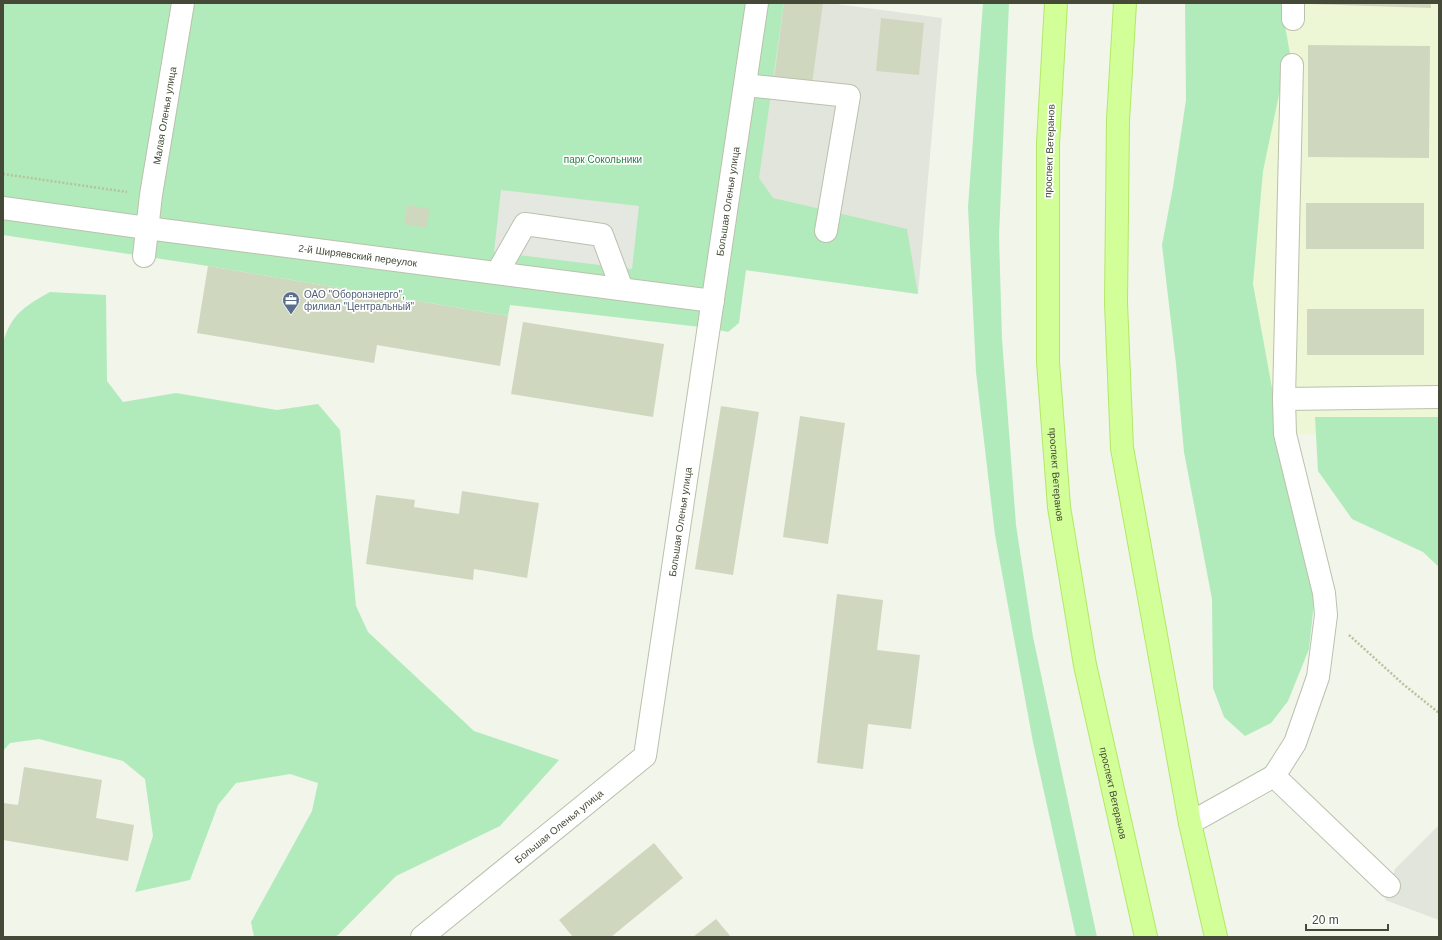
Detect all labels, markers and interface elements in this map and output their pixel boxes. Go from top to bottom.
street label: Малая Оленья улица [151,65,178,165]
street label: проспект Ветеранов [1042,104,1057,198]
street label: Большая Оленья улица [714,146,742,257]
park label: парк Сокольники [564,154,642,165]
street label: 2-й Ширяевский переулок [298,243,418,269]
place label: ОАО "Оборонэнерго", филиал "Центральный" [304,289,414,312]
office icon: ОАО "Оборонэнерго", филиал "Центральный" [281,290,301,315]
street label: проспект Ветеранов [1047,427,1066,522]
street label: Большая Оленья улица [667,466,694,577]
street label: проспект Ветеранов [1098,746,1129,840]
street label: Большая Оленья улица [513,787,606,866]
scale bar [1306,906,1388,932]
text: 20 m [1312,913,1339,927]

